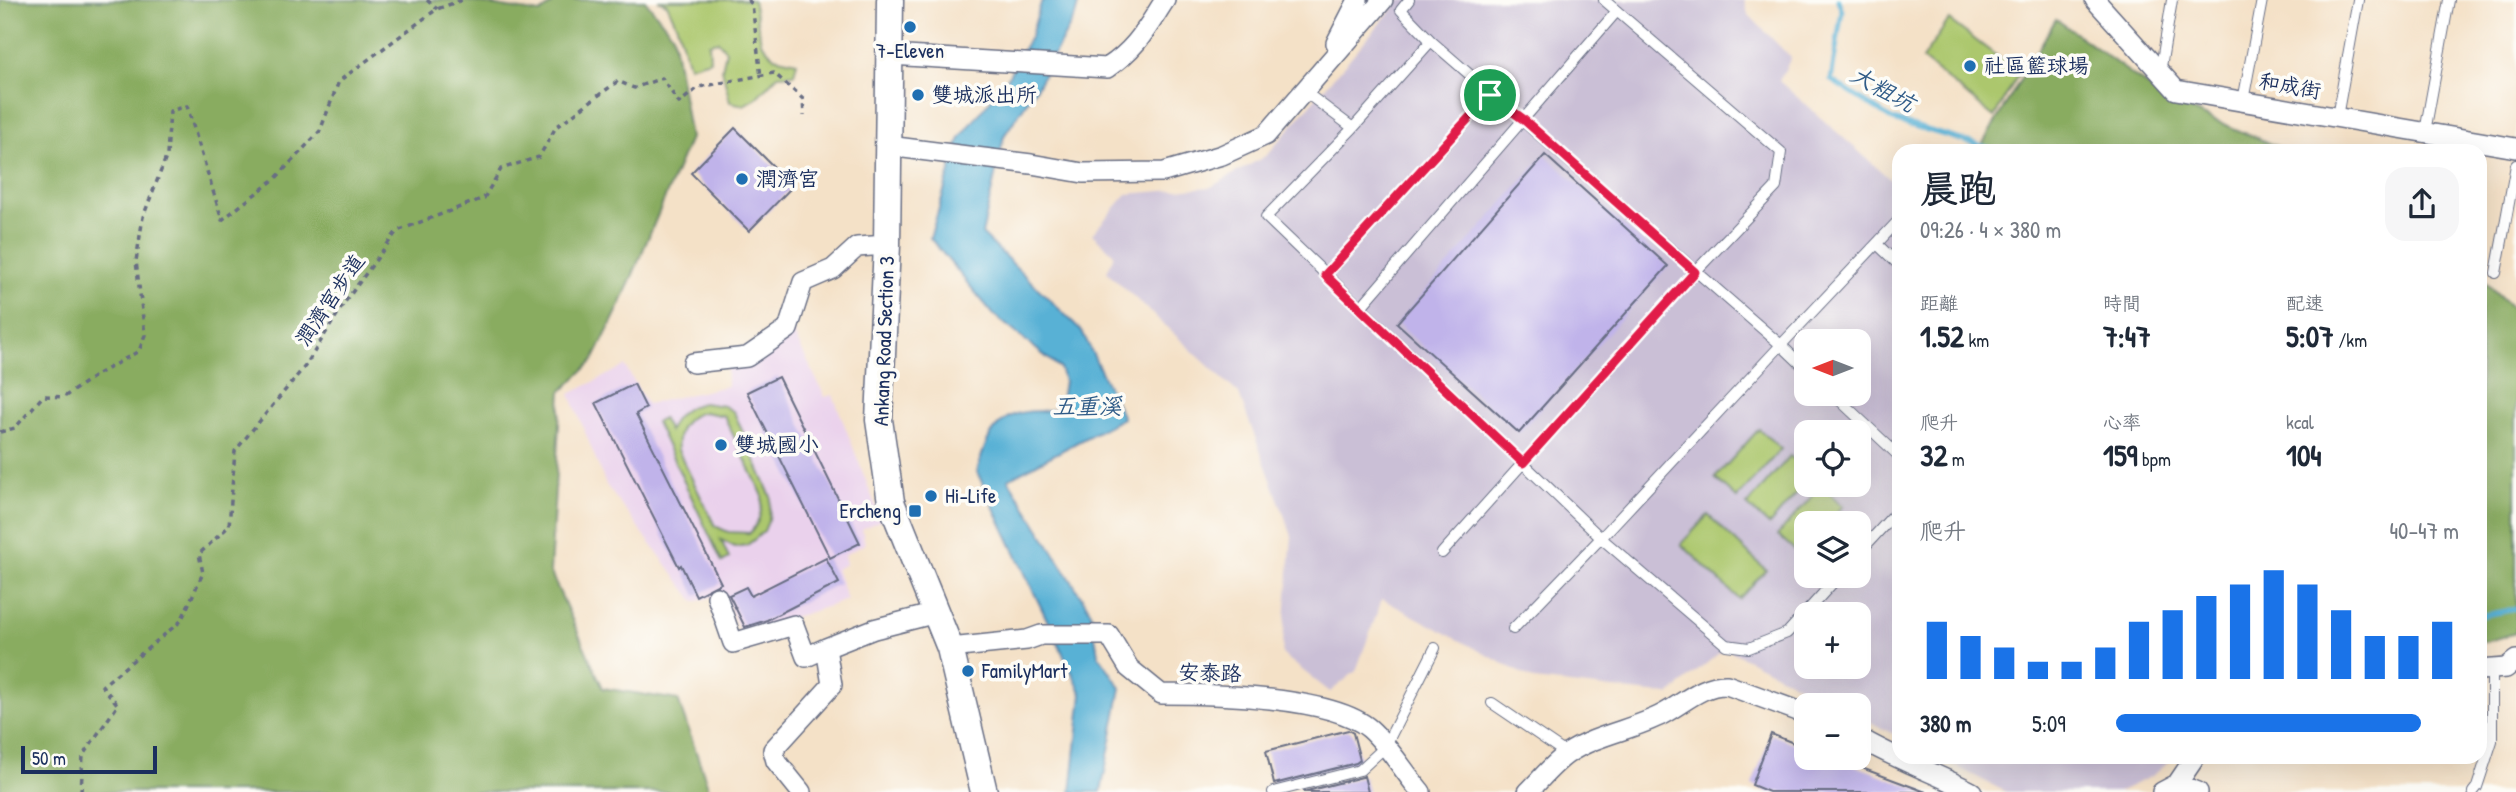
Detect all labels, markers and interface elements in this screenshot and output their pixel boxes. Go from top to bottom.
marker: 7-Eleven [902,19,918,35]
place label: 7-Eleven [876,36,944,65]
place label: 社區籃球場 [1984,51,2089,80]
water label: 大粗坑 [1846,58,1924,120]
marker: 社區籃球場 [1962,58,1978,74]
pin [1460,65,1520,125]
street label: 和成街 [2257,66,2324,105]
icon: arrive [1471,76,1509,114]
place label: 雙城派出所 [932,80,1037,109]
marker: 雙城派出所 [910,87,926,103]
text: 晨跑 [1920,162,1996,214]
place label: 潤濟宮 [756,164,819,193]
button: share [2385,167,2459,241]
marker: 潤濟宮 [734,171,750,187]
text: 09:26 · 4 × 380 m [1920,214,2061,245]
street label: 潤濟宮步道 [288,248,371,351]
street label: Ankang Road Section 3 [866,256,901,426]
text: 距離 [1920,290,1958,316]
text: 時間 [2103,290,2141,316]
text: 配速 [2286,290,2324,316]
text: 1.52 [1920,316,1964,356]
text: 7:47 [2103,316,2151,356]
text: 5:07 [2286,316,2334,356]
text: km [1964,327,1989,353]
text: /km [2334,327,2367,353]
north arrow [1794,329,1871,406]
map controls [1794,329,1871,770]
water label: 五重溪 [1053,390,1124,421]
text: 爬升 [1920,409,1958,435]
text: 心率 [2103,409,2141,435]
text: kcal [2286,409,2314,435]
button: locate [1794,420,1871,497]
place label: 雙城國小 [735,430,819,459]
text: 32 [1920,435,1947,475]
text: 159 [2103,435,2138,475]
text: 104 [2286,435,2322,475]
marker: 雙城國小 [713,437,729,453]
text: m [1947,446,1965,472]
text: bpm [2138,446,2171,472]
place label: Hi-Life [945,481,996,510]
marker: Hi-Life [923,488,939,504]
place label: Ercheng [839,496,901,525]
marker: Ercheng [907,503,923,519]
button: layers [1794,511,1871,588]
text: 爬升 [1920,515,1966,546]
text: 40–47 m [2389,515,2459,546]
button: + [1794,602,1871,679]
place label: FamilyMart [981,656,1068,685]
street label: 安泰路 [1178,657,1242,688]
marker: FamilyMart [960,663,976,679]
button: − [1794,693,1871,770]
text: 380 m [1920,708,1972,739]
text: 5:09 [2032,708,2066,739]
scale bar [21,743,158,775]
text: 50 m [32,745,66,771]

